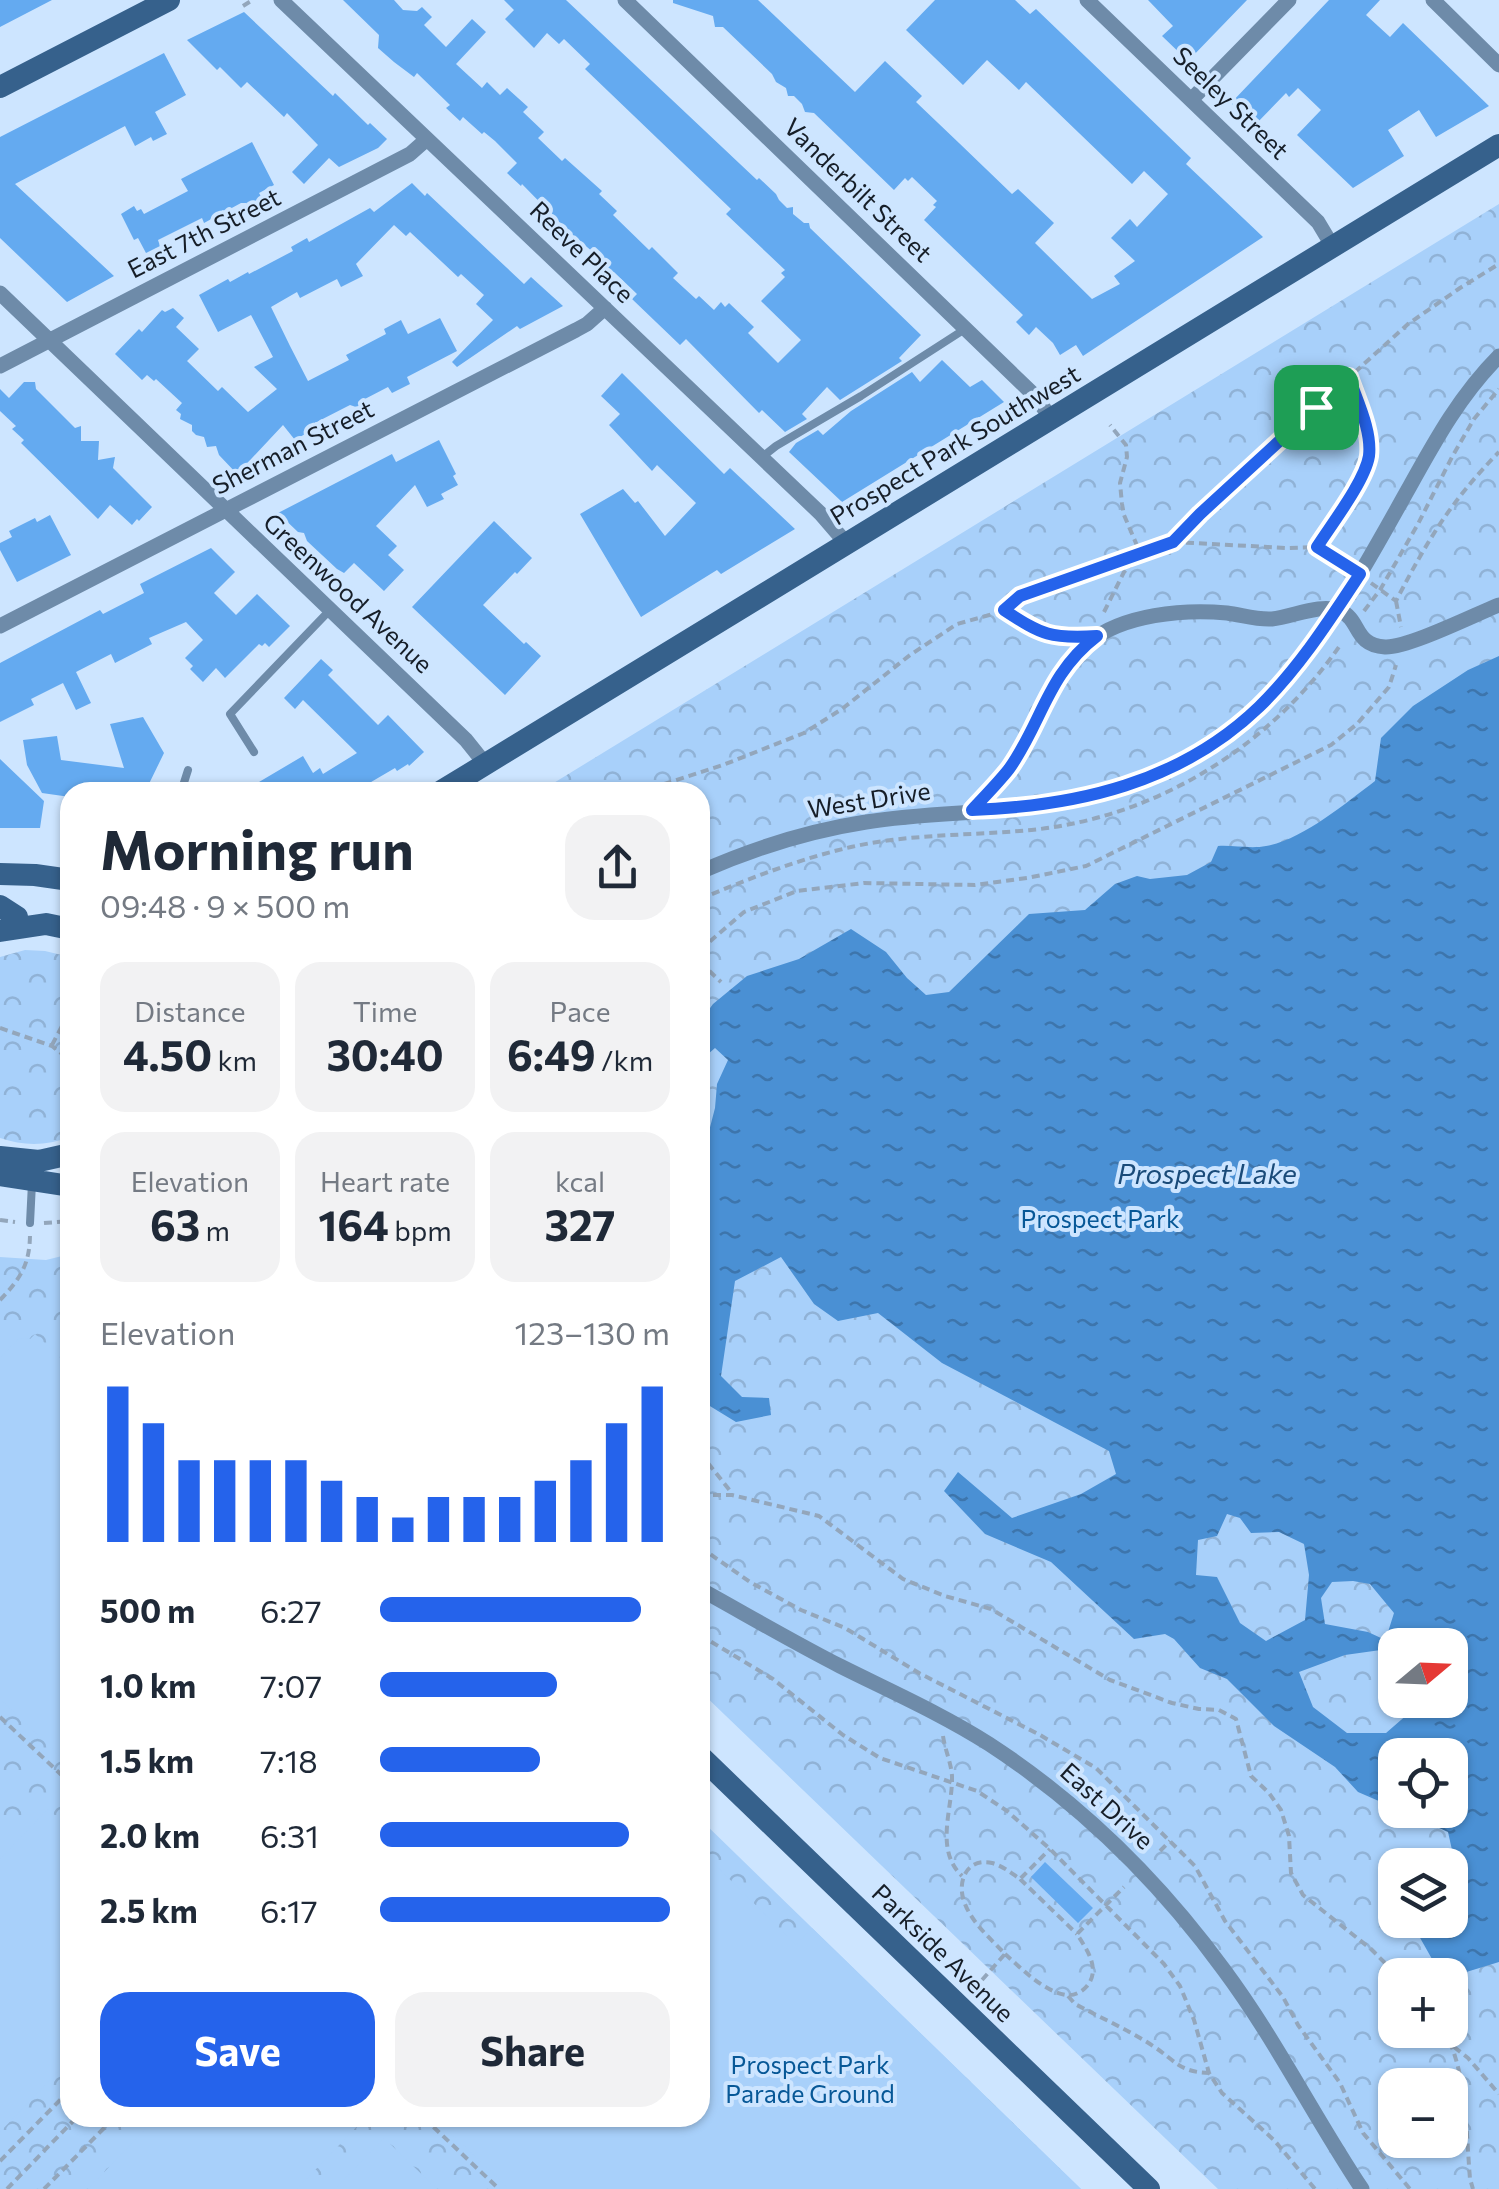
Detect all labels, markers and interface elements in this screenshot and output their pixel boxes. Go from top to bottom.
street label: Seeley Street [1168,40,1296,165]
street label: Vanderbilt Street [778,111,939,267]
street label: East 7th Street [122,181,285,283]
street label: Reeve Place [524,194,641,308]
street label: Prospect Park Southwest [824,358,1085,531]
pin [1274,365,1359,450]
icon: arrive [1289,380,1344,435]
street label: Sherman Street [207,393,378,500]
street label: Greenwood Avenue [258,506,439,678]
street label: West Drive [805,775,932,824]
text: Morning run [100,814,414,881]
button: share [565,815,670,920]
text: 09:48 · 9 × 500 m [100,885,350,925]
text: Distance [134,994,246,1028]
text: Time [353,994,417,1028]
text: Pace [550,994,610,1028]
text: 4.50 [123,1028,212,1080]
text: 30:40 [326,1028,444,1080]
text: 6:49 [507,1028,596,1080]
text: km [212,1043,257,1077]
text: /km [596,1043,653,1077]
water label: Prospect Lake [1117,1156,1297,1190]
text: Elevation [131,1164,249,1198]
text: Heart rate [320,1164,450,1198]
text: kcal [555,1164,605,1198]
text: 63 [150,1198,200,1250]
text: 164 [318,1198,389,1250]
text: 327 [545,1198,615,1250]
park label: Prospect Park [1021,1203,1180,1233]
text: m [200,1213,230,1247]
text: bpm [389,1213,452,1247]
text: Elevation [100,1312,235,1352]
text: 123–130 m [515,1312,670,1352]
text: 500 m [100,1590,195,1630]
text: 6:27 [260,1590,322,1630]
north arrow [1378,1628,1468,1718]
map controls [1378,1628,1468,2158]
text: 1.0 km [100,1665,196,1705]
text: 7:07 [260,1665,322,1705]
button: locate [1378,1738,1468,1828]
text: 1.5 km [100,1740,194,1780]
text: 7:18 [260,1740,318,1780]
street label: East Drive [1055,1756,1160,1855]
text: 2.0 km [100,1815,200,1855]
text: 6:31 [260,1815,319,1855]
button: layers [1378,1848,1468,1938]
street label: Parkside Avenue [866,1877,1021,2028]
text: 2.5 km [100,1890,198,1930]
text: 6:17 [260,1890,318,1930]
button: + [1378,1958,1468,2048]
button: Save [100,1992,375,2107]
button: Share [395,1992,670,2107]
park label: Prospect Park Parade Ground [725,2049,895,2108]
button: − [1378,2068,1468,2158]

